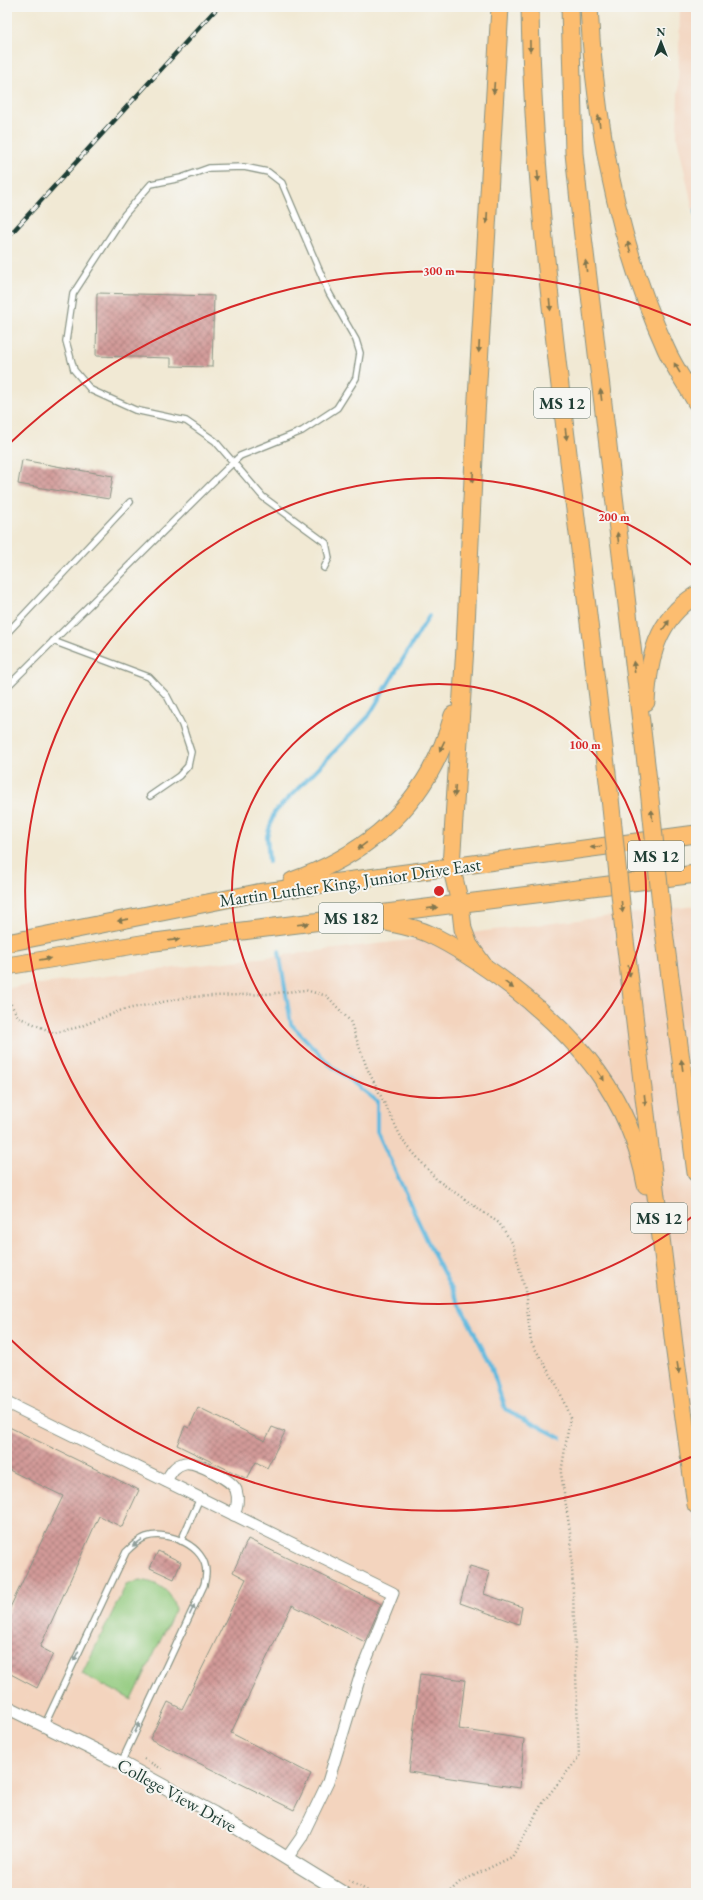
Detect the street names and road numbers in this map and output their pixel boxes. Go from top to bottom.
road number: MS 12 [534,388,590,418]
road number: MS 12 [628,841,684,871]
street label: Martin Luther King, Junior Drive East [218,852,483,912]
road number: MS 182 [319,903,383,933]
road number: MS 12 [631,1203,687,1233]
street label: College View Drive [113,1753,241,1837]

